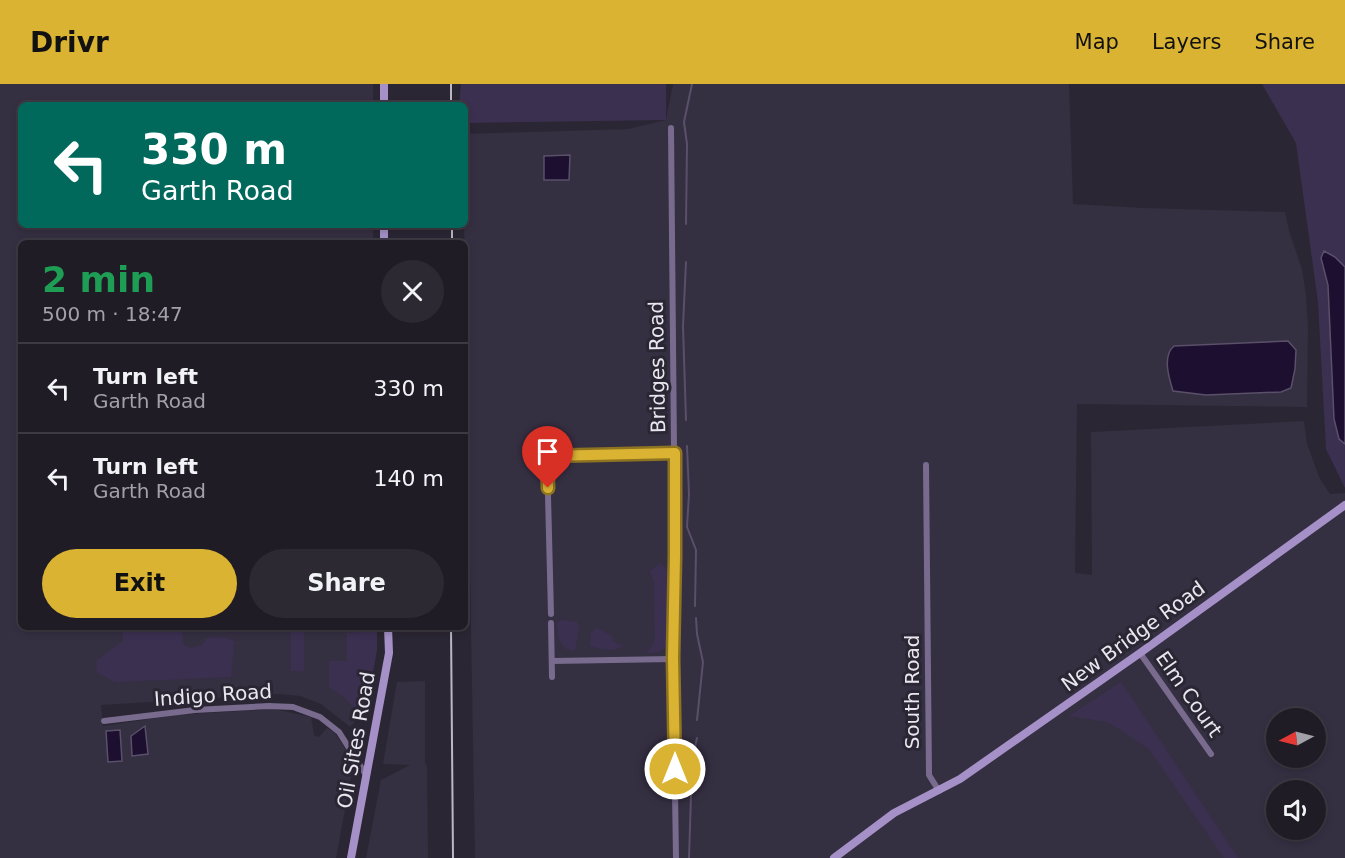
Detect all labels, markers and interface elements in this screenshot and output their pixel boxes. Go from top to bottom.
text: Drivr [30,26,109,59]
text: Map [1075,30,1119,54]
text: Layers [1152,30,1221,54]
text: Share [1254,30,1315,54]
text: 330 m [141,125,287,174]
icon: left [42,126,120,204]
text: Garth Road [141,175,294,206]
text: 2 min [42,259,155,300]
button: close [381,260,444,323]
street label: Bridges Road [644,301,670,433]
text: 500 m · 18:47 [42,302,183,326]
text: Turn left [93,364,198,389]
icon: left [42,372,75,405]
text: 330 m [374,376,444,401]
text: Garth Road [93,389,206,413]
pin [522,426,573,488]
icon: arrive [531,435,564,468]
text: Turn left [93,454,198,479]
icon: left [42,462,75,495]
text: 140 m [374,466,444,491]
text: Garth Road [93,479,206,503]
button: Exit [42,549,237,618]
button: Share [249,549,444,618]
street label: New Bridge Road [1056,576,1210,696]
street label: South Road [900,635,924,749]
street label: Elm Court [1151,647,1227,742]
street label: Oil Sites Road [332,670,380,810]
street label: Indigo Road [153,679,273,711]
north arrow [1266,708,1326,768]
map controls [1266,708,1326,840]
position arrow [643,737,707,801]
button: sound [1266,780,1326,840]

